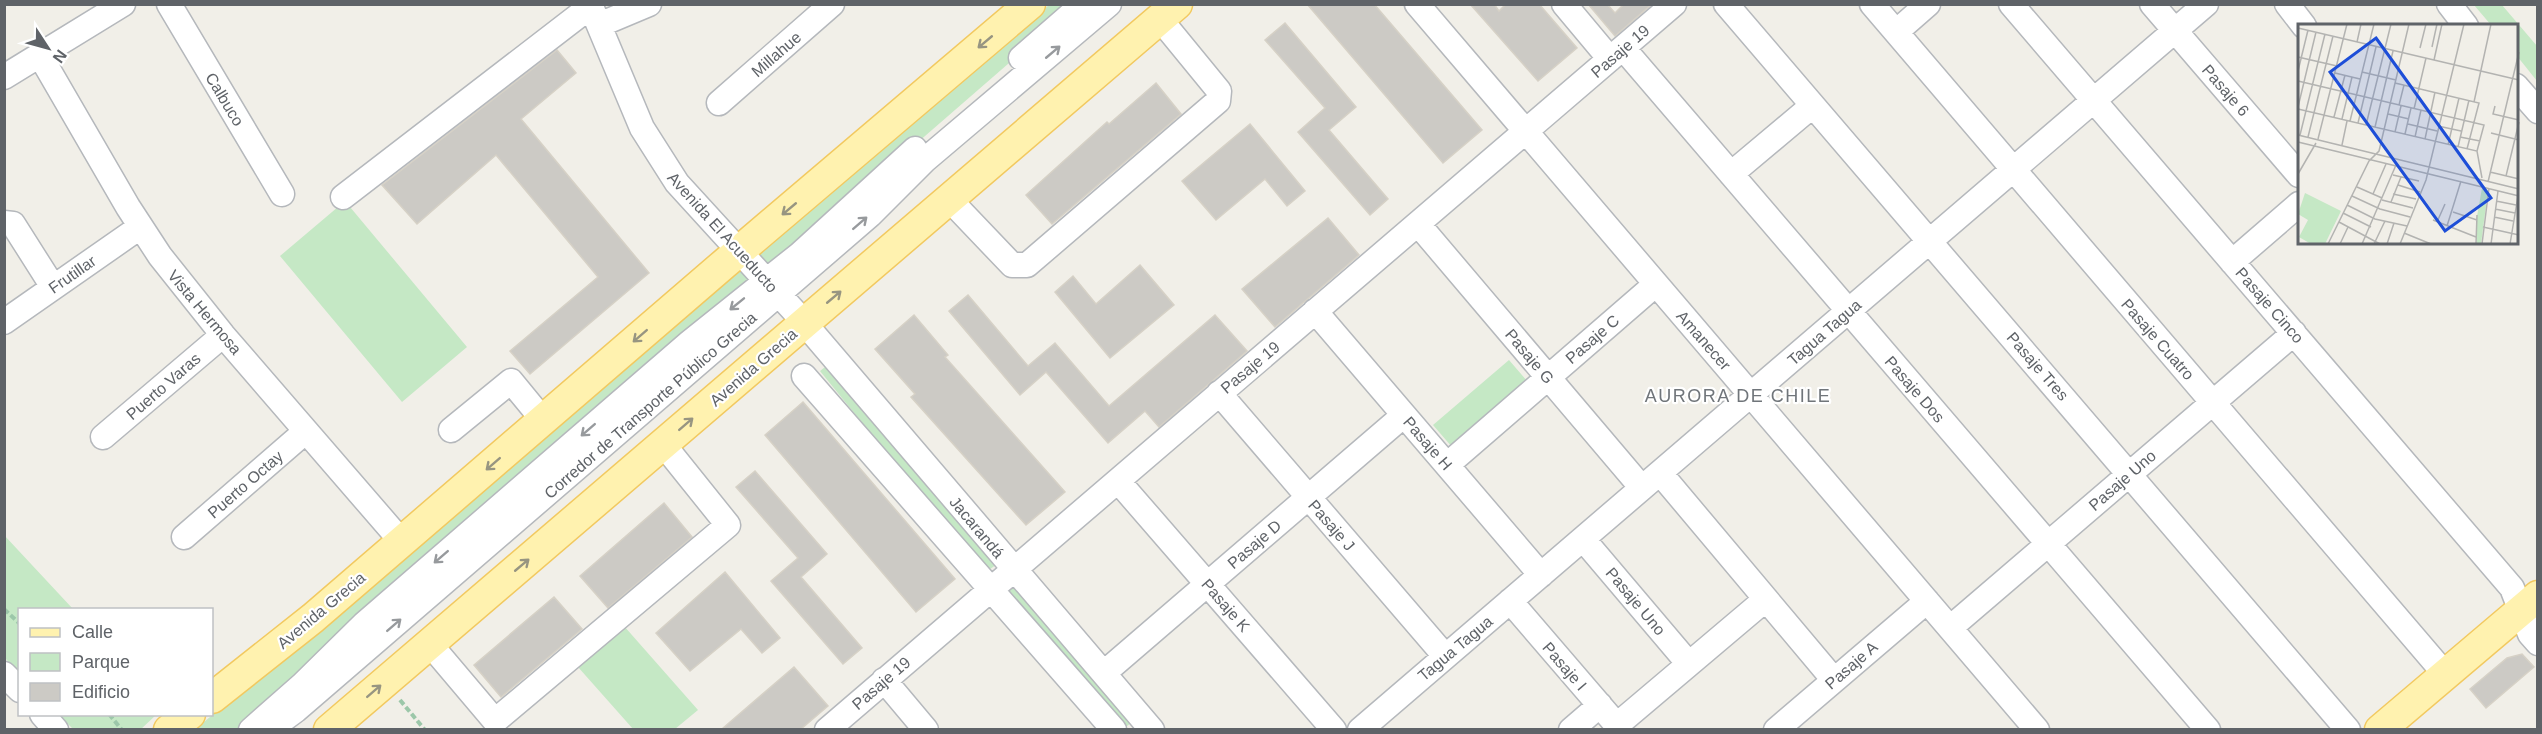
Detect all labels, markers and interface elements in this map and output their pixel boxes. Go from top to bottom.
north arrow [18,18,78,78]
street label: Pasaje 19 [1588,22,1653,81]
inset map [2298,24,2518,244]
street label: Millahue [748,28,804,80]
one-way arrow [977,36,993,49]
one-way arrow [1045,46,1061,59]
text: N [49,47,70,66]
street label: Pasaje 6 [2199,61,2253,119]
street label: Calbuco [202,70,247,129]
street label: Avenida El Acueducto [664,169,781,296]
one-way arrow [781,202,797,215]
one-way arrow [852,217,868,230]
street label: Frutillar [46,252,100,297]
street label: Pasaje Cinco [2232,264,2307,347]
street label: Vista Hermosa [164,267,245,358]
one-way arrow [826,290,841,304]
street label: Pasaje Cuatro [2118,295,2197,383]
street label: Tagua Tagua [1784,296,1864,369]
one-way arrow [730,297,745,311]
street label: Amanecer [1673,307,1734,374]
street label: Corredor de Transporte Público Grecia [541,309,760,502]
street label: Pasaje C [1562,312,1622,367]
street label: Avenida Grecia [707,325,800,410]
street label: Pasaje G [1502,326,1557,387]
one-way arrow [633,329,648,343]
street label: Pasaje Tres [2003,329,2072,404]
street label: Pasaje 19 [1218,338,1283,397]
street label: Puerto Varas [123,350,204,423]
street label: Pasaje Dos [1881,353,1948,426]
district label: AURORA DE CHILE [1645,386,1831,406]
street label: Pasaje H [1400,413,1455,473]
one-way arrow [678,417,693,431]
one-way arrow [580,423,596,436]
street label: Puerto Octay [205,447,286,521]
street label: Pasaje Uno [2086,447,2159,514]
one-way arrow [485,457,501,470]
street label: Jacarandá [946,493,1007,561]
street label: Pasaje J [1305,497,1358,554]
street label: Pasaje D [1224,517,1284,572]
one-way arrow [433,551,449,564]
one-way arrow [514,558,530,571]
street label: Pasaje Uno [1603,564,1669,639]
street label: Avenida Grecia [274,569,369,652]
street label: Pasaje K [1198,576,1253,635]
legend [18,608,213,716]
street label: Tagua Tagua [1415,612,1496,684]
one-way arrow [386,618,401,632]
text: Calle [72,622,113,642]
street label: Pasaje A [1822,638,1881,693]
street label: Pasaje I [1539,639,1590,694]
text: Parque [72,652,130,672]
street label: Pasaje 19 [849,654,914,713]
text: Edificio [72,682,130,702]
one-way arrow [366,685,382,698]

